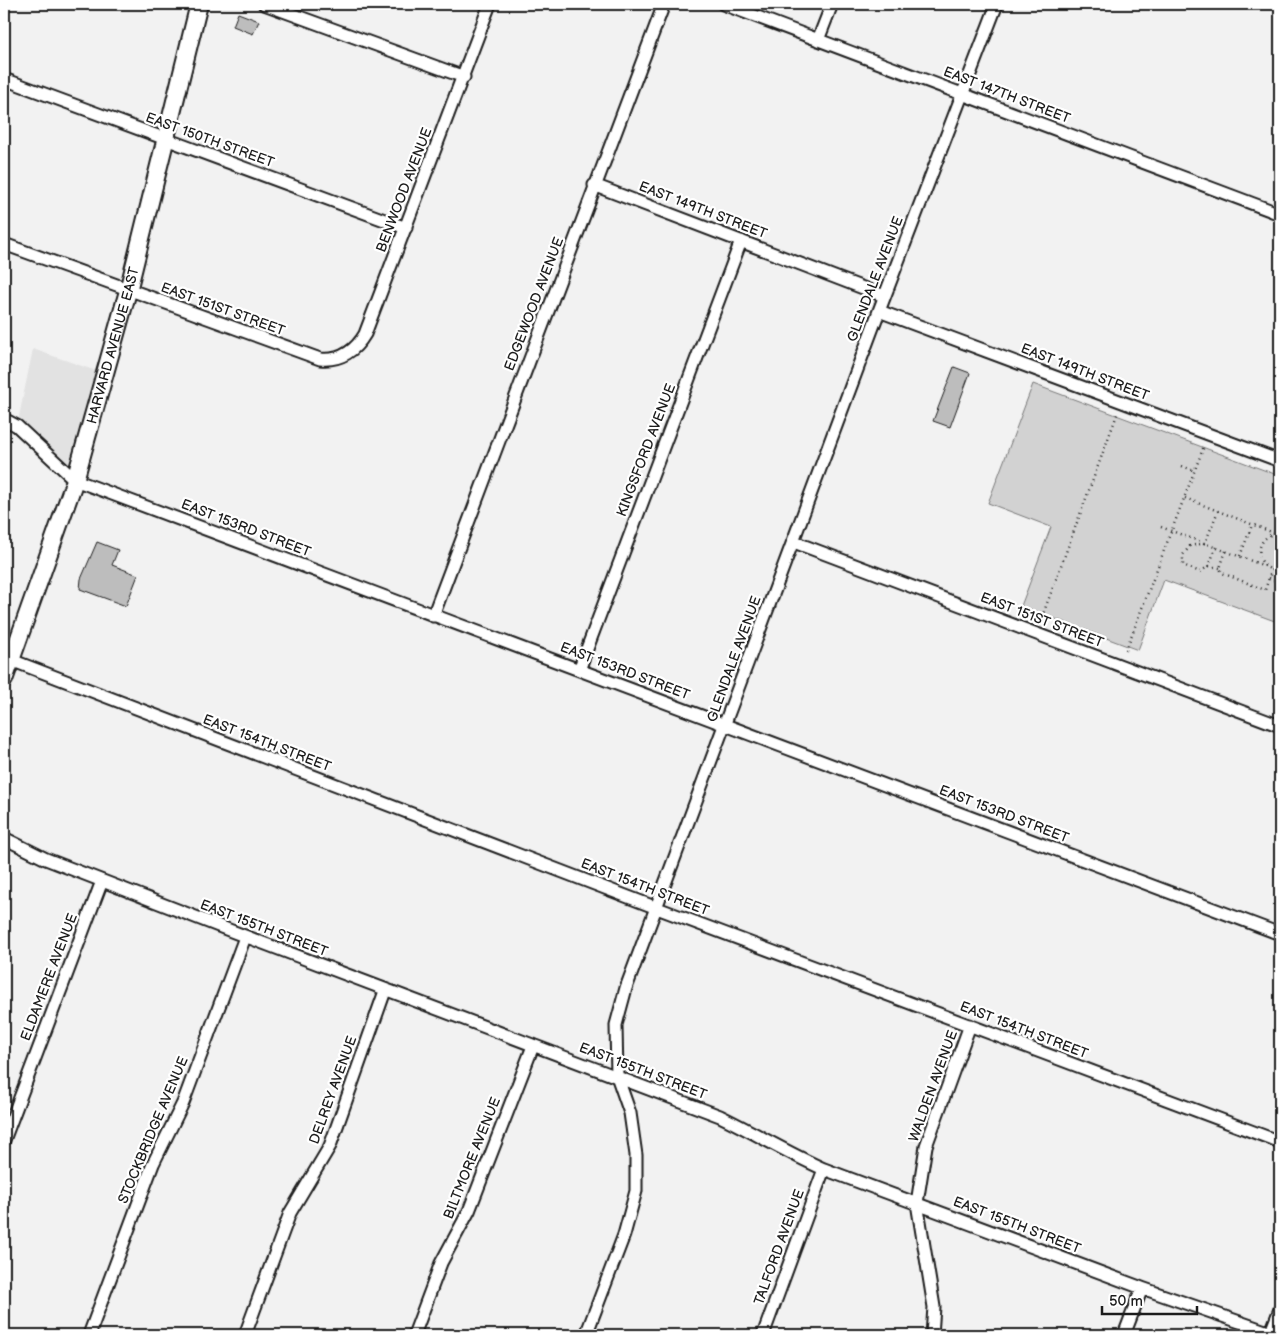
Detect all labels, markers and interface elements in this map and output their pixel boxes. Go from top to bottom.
street label: EAST 147TH STREET [941,63,1073,127]
street label: EAST 150TH STREET [143,109,277,171]
street label: BENWOOD AVENUE [372,125,436,255]
street label: EAST 149TH STREET [637,178,770,242]
street label: GLENDALE AVENUE [843,214,907,344]
street label: EDGEWOOD AVENUE [501,235,567,373]
street label: HARVARD AVENUE EAST [83,265,142,426]
street label: EAST 151ST STREET [159,279,288,340]
street label: EAST 149TH STREET [1019,340,1152,404]
street label: KINGSFORD AVENUE [613,381,679,519]
street label: EAST 153RD STREET [179,495,314,561]
street label: EAST 151ST STREET [978,589,1107,652]
street label: GLENDALE AVENUE [703,594,765,724]
street label: EAST 153RD STREET [558,638,693,704]
street label: EAST 154TH STREET [201,711,334,775]
street label: EAST 153RD STREET [937,781,1072,847]
street label: EAST 154TH STREET [579,855,712,919]
street label: EAST 155TH STREET [198,896,331,960]
street label: ELDAMERE AVENUE [17,911,81,1043]
street label: EAST 154TH STREET [958,998,1091,1062]
street label: WALDEN AVENUE [905,1028,961,1144]
street label: DELREY AVENUE [306,1034,360,1146]
street label: EAST 155TH STREET [577,1039,710,1103]
street label: STOCKBRIDGE AVENUE [114,1054,192,1206]
street label: BILTMORE AVENUE [440,1094,504,1222]
street label: TALFORD AVENUE [750,1187,808,1307]
street label: EAST 155TH STREET [951,1193,1084,1257]
scale bar [1102,1284,1196,1316]
text: 50 m [1109,1292,1143,1311]

